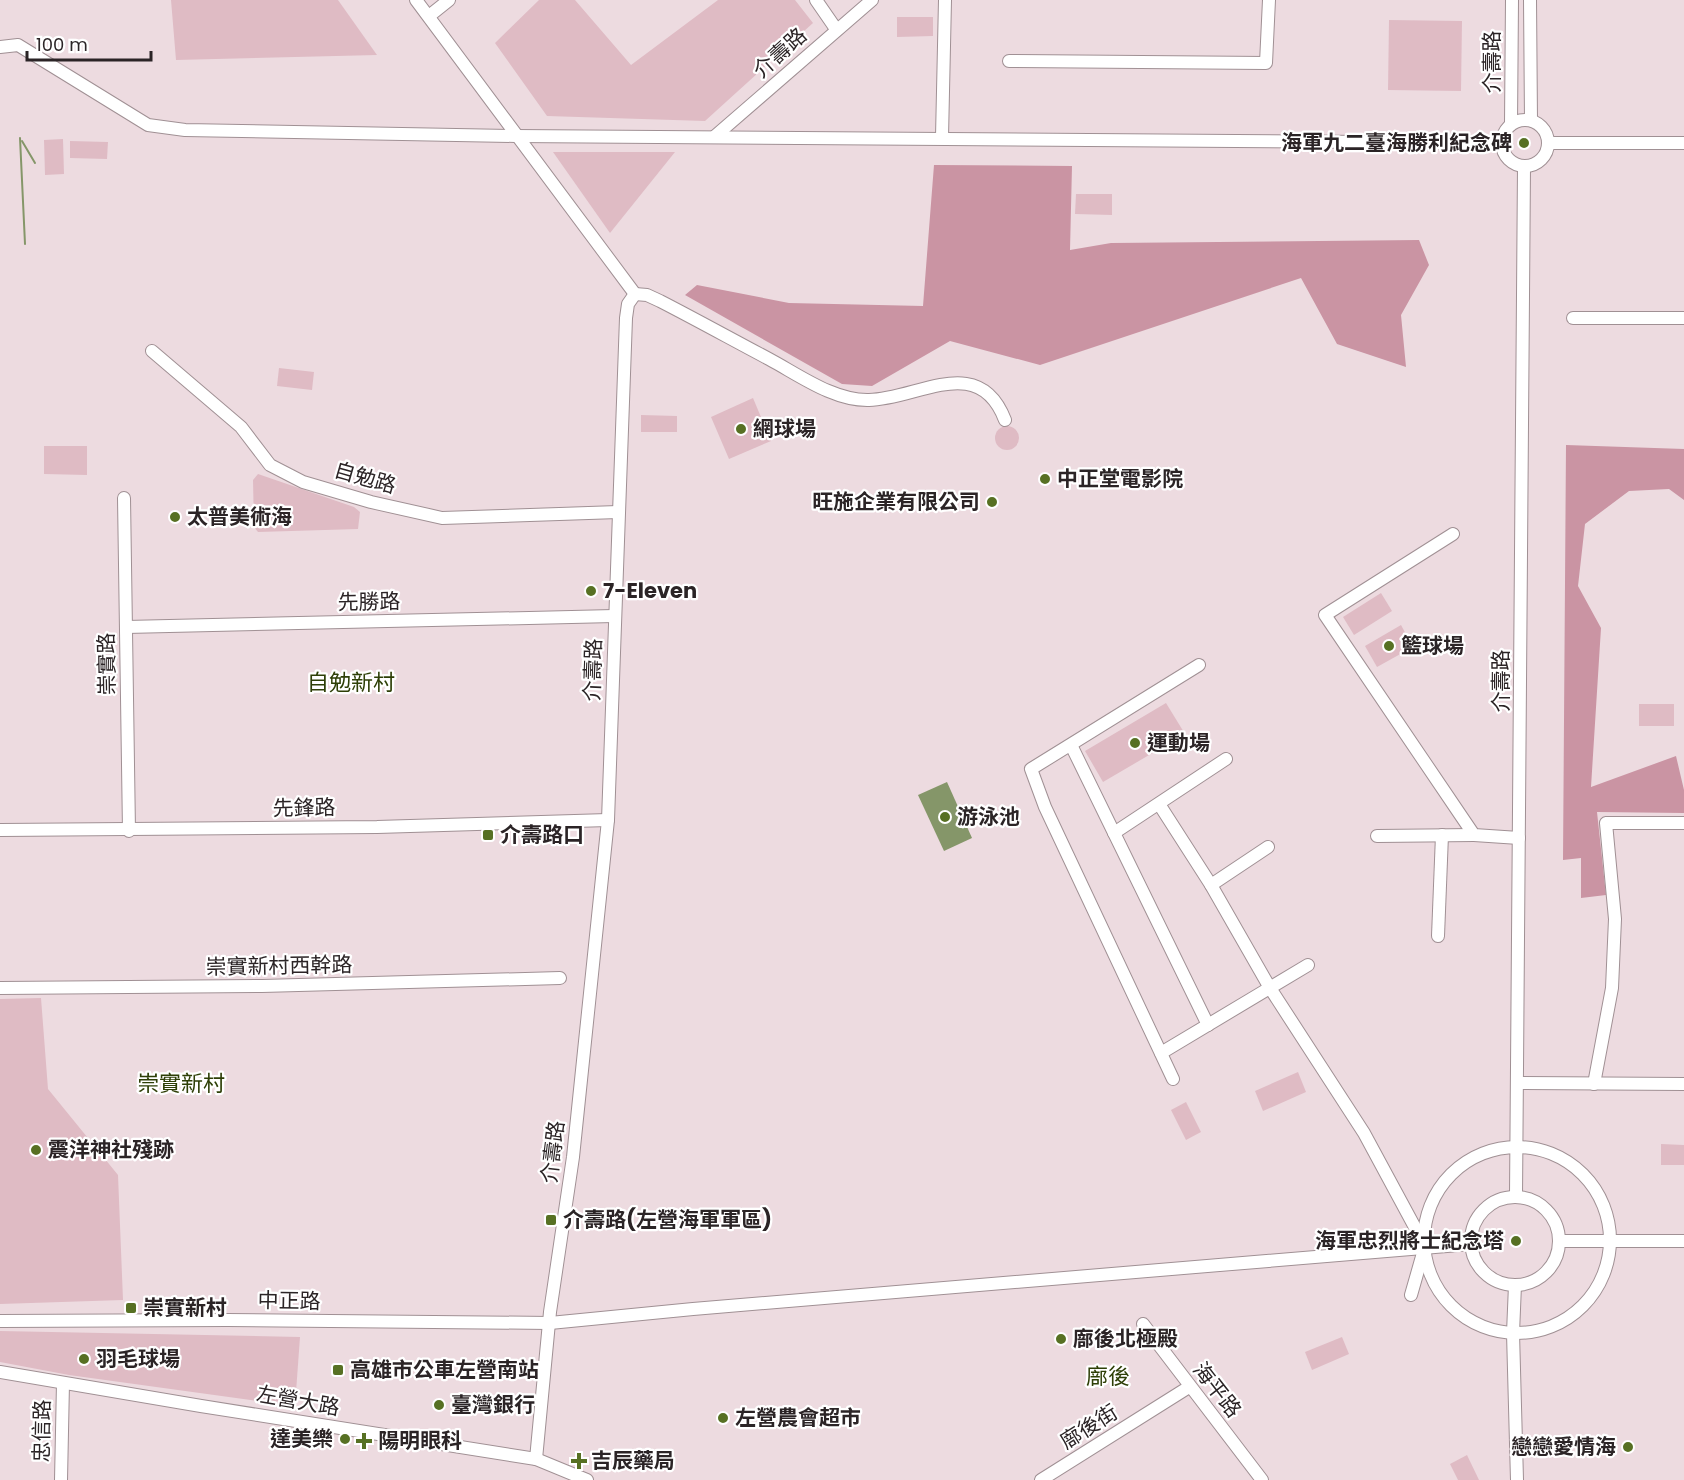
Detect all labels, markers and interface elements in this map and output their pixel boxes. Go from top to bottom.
street label: 介壽路 [747,21,813,84]
scale bar [27,24,152,62]
street label: 介壽路 [1477,31,1506,94]
text: 100 m [36,32,88,57]
place label: 海軍九二臺海勝利紀念碑 [1281,128,1512,157]
marker: 海軍九二臺海勝利紀念碑 [1517,136,1531,150]
place label: 網球場 [753,414,816,443]
marker: 網球場 [734,422,748,436]
street label: 自勉路 [331,455,399,500]
place label: 中正堂電影院 [1057,464,1183,493]
marker: 中正堂電影院 [1038,472,1052,486]
place label: 旺施企業有限公司 [812,487,980,516]
marker: 旺施企業有限公司 [985,495,999,509]
place label: 太普美術海 [187,502,292,531]
marker: 太普美術海 [168,510,182,524]
place label: 7-Eleven [603,576,697,605]
marker: 7-Eleven [584,584,598,598]
street label: 先勝路 [337,586,401,617]
place label: 籃球場 [1401,631,1464,660]
street label: 崇實路 [91,632,122,696]
street label: 介壽路 [577,638,608,702]
marker: 籃球場 [1382,639,1396,653]
street label: 介壽路 [1486,650,1515,713]
district label: 自勉新村 [307,667,395,698]
place label: 運動場 [1147,728,1210,757]
marker: 運動場 [1128,736,1142,750]
street label: 先鋒路 [272,792,336,823]
place label: 游泳池 [957,802,1020,831]
marker: 游泳池 [938,810,952,824]
place label: 介壽路口 [500,820,584,849]
marker: 介壽路口 [481,828,495,842]
street label: 崇實新村西幹路 [205,950,353,981]
district label: 崇實新村 [137,1068,225,1099]
street label: 介壽路 [534,1119,571,1185]
place label: 震洋神社殘跡 [48,1135,174,1164]
marker: 震洋神社殘跡 [29,1143,43,1157]
place label: 介壽路(左營海軍軍區) [563,1205,772,1234]
marker: 介壽路(左營海軍軍區) [544,1213,558,1227]
place label: 海軍忠烈將士紀念塔 [1315,1226,1504,1255]
marker: 海軍忠烈將士紀念塔 [1509,1234,1523,1248]
street label: 中正路 [257,1285,321,1316]
place label: 崇實新村 [143,1293,227,1322]
marker: 崇實新村 [124,1301,138,1315]
place label: 廍後北極殿 [1073,1324,1178,1353]
marker: 廍後北極殿 [1054,1332,1068,1346]
place label: 羽毛球場 [96,1344,180,1373]
marker: 羽毛球場 [77,1352,91,1366]
place label: 高雄市公車左營南站 [350,1355,539,1384]
street label: 海平路 [1187,1356,1248,1423]
district label: 廍後 [1086,1361,1130,1392]
marker: 高雄市公車左營南站 [331,1363,345,1377]
street label: 左營大路 [254,1379,342,1422]
place label: 臺灣銀行 [451,1390,535,1419]
marker: 臺灣銀行 [432,1398,446,1412]
street label: 廍後街 [1054,1398,1123,1456]
street label: 忠信路 [26,1399,57,1463]
place label: 左營農會超市 [735,1403,861,1432]
marker: 左營農會超市 [716,1411,730,1425]
place label: 達美樂 [270,1424,333,1453]
place label: 陽明眼科 [378,1426,462,1455]
marker: 達美樂 [338,1432,352,1446]
marker: 陽明眼科 [355,1432,373,1450]
place label: 戀戀愛情海 [1511,1432,1616,1461]
marker: 戀戀愛情海 [1621,1440,1635,1454]
place label: 吉辰藥局 [591,1446,675,1475]
marker: 吉辰藥局 [572,1454,586,1468]

